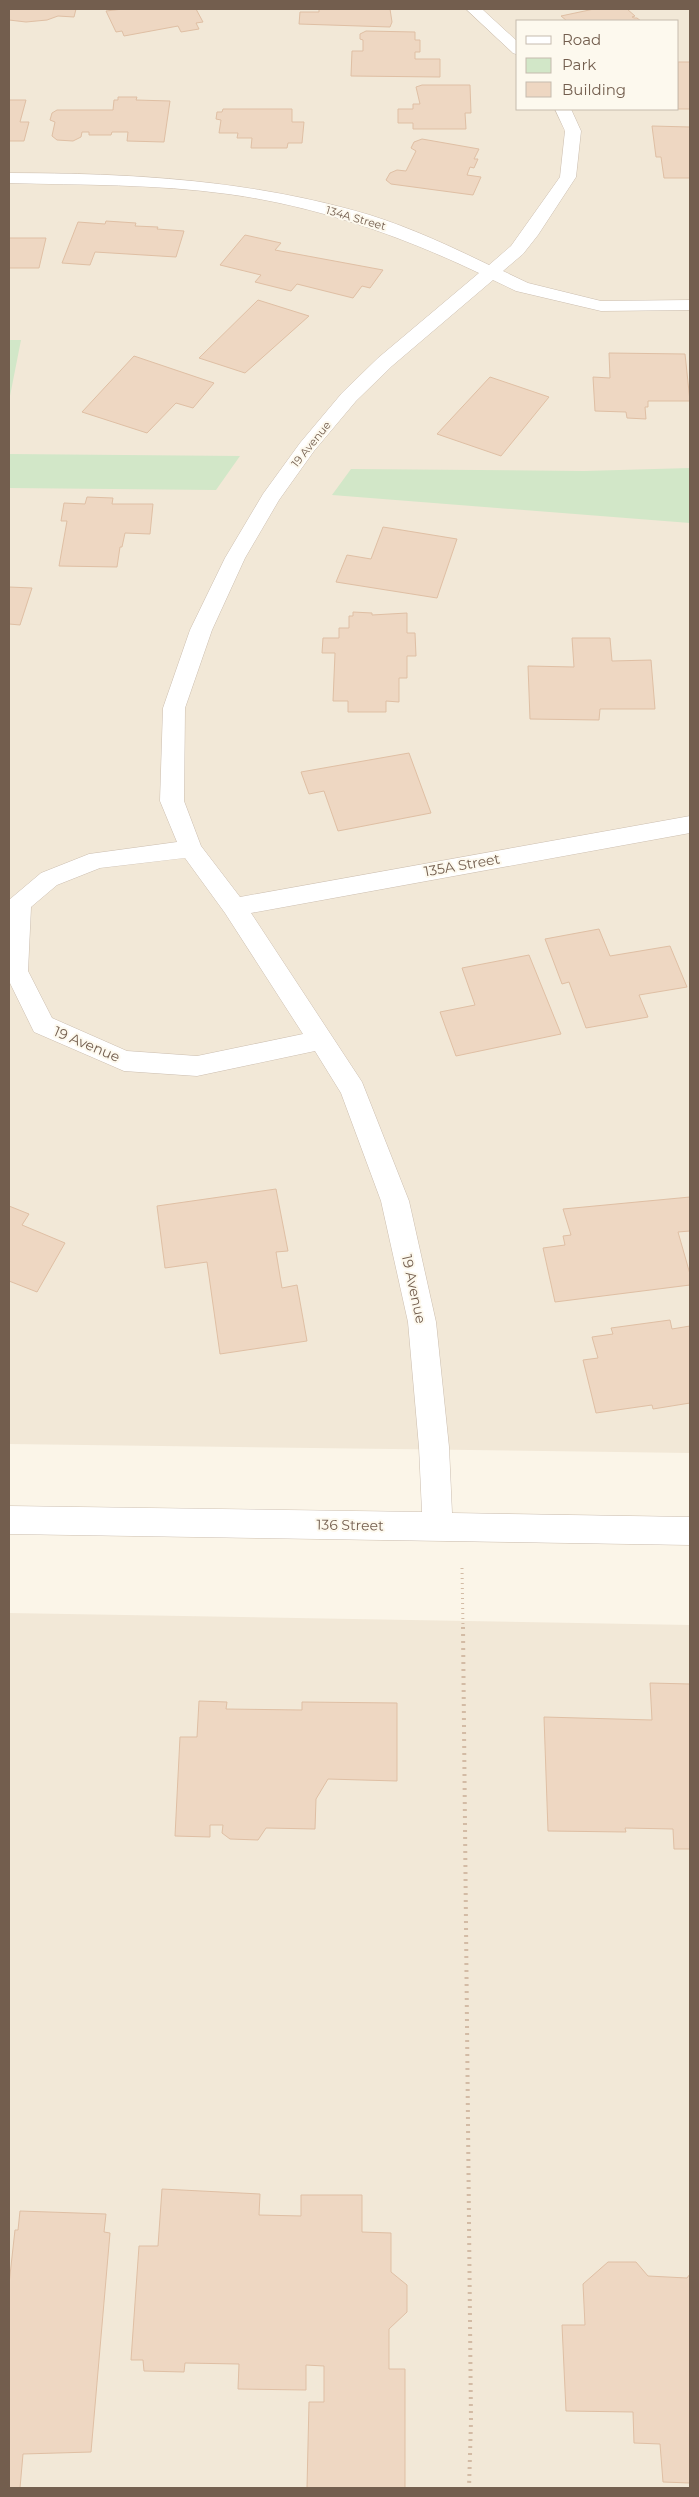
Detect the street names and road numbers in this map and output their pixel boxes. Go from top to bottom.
street label: 134A Street [325,203,388,233]
street label: 19 Avenue [288,418,334,470]
street label: 135A Street [423,849,502,881]
street label: 19 Avenue [51,1022,123,1066]
street label: 19 Avenue [398,1253,430,1325]
street label: 136 Street [316,1515,384,1535]

